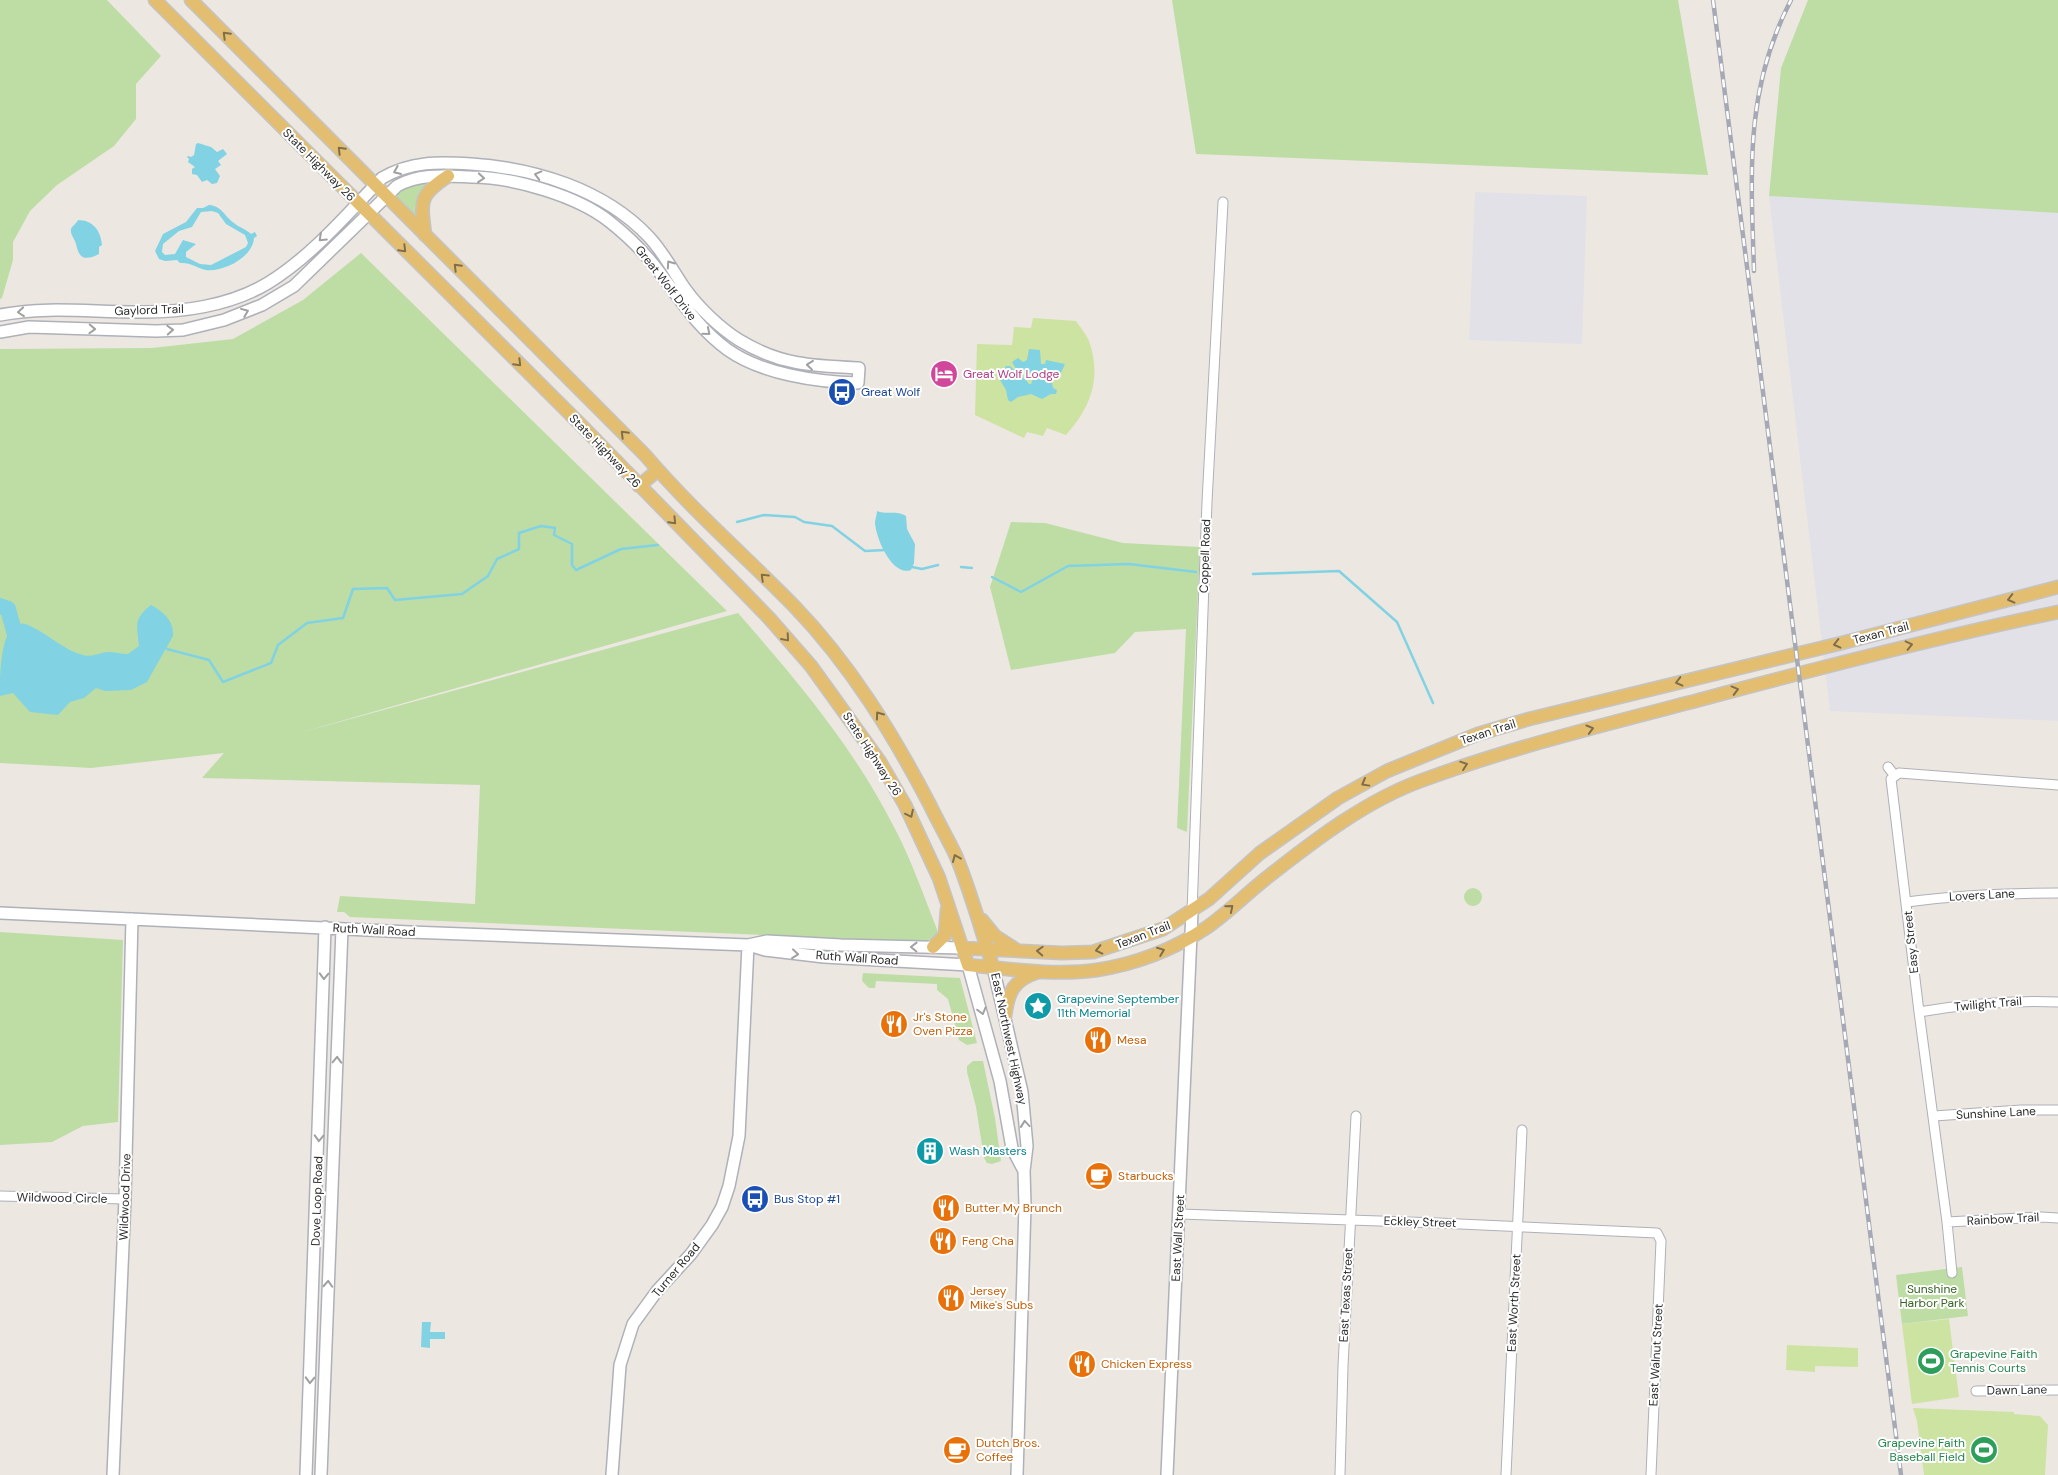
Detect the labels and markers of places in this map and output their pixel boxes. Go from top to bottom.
hotel icon: Great Wolf Lodge [929,359,959,389]
place label: Great Wolf Lodge [963,366,1060,382]
bus stop icon: Great Wolf [827,377,857,407]
place label: Great Wolf [861,384,920,400]
place icon: Grapevine September 11th Memorial [1023,991,1053,1021]
place label: Grapevine September 11th Memorial [1057,991,1180,1021]
restaurant icon: Jr's Stone Oven Pizza [879,1009,909,1039]
place label: Jr's Stone Oven Pizza [913,1009,973,1039]
restaurant icon: Mesa [1083,1025,1113,1055]
place label: Mesa [1117,1032,1146,1048]
building icon: Wash Masters [915,1136,945,1166]
place label: Wash Masters [949,1143,1027,1159]
cafe icon: Starbucks [1084,1161,1114,1191]
place label: Starbucks [1118,1168,1174,1184]
bus stop icon: Bus Stop #1 [740,1184,770,1214]
place label: Bus Stop #1 [774,1191,840,1207]
restaurant icon: Butter My Brunch [931,1193,961,1223]
place label: Butter My Brunch [965,1200,1062,1216]
restaurant icon: Feng Cha [928,1226,958,1256]
place label: Feng Cha [962,1233,1014,1249]
restaurant icon: Jersey Mike's Subs [936,1283,966,1313]
place label: Jersey Mike's Subs [970,1283,1033,1313]
sports icon: Grapevine Faith Tennis Courts [1916,1346,1946,1376]
place label: Grapevine Faith Tennis Courts [1950,1346,2037,1376]
restaurant icon: Chicken Express [1067,1349,1097,1379]
place label: Chicken Express [1101,1356,1192,1372]
cafe icon: Dutch Bros. Coffee [942,1435,972,1465]
place label: Dutch Bros. Coffee [976,1435,1040,1465]
place label: Grapevine Faith Baseball Field [1878,1435,1965,1465]
sports icon: Grapevine Faith Baseball Field [1969,1435,1999,1465]

